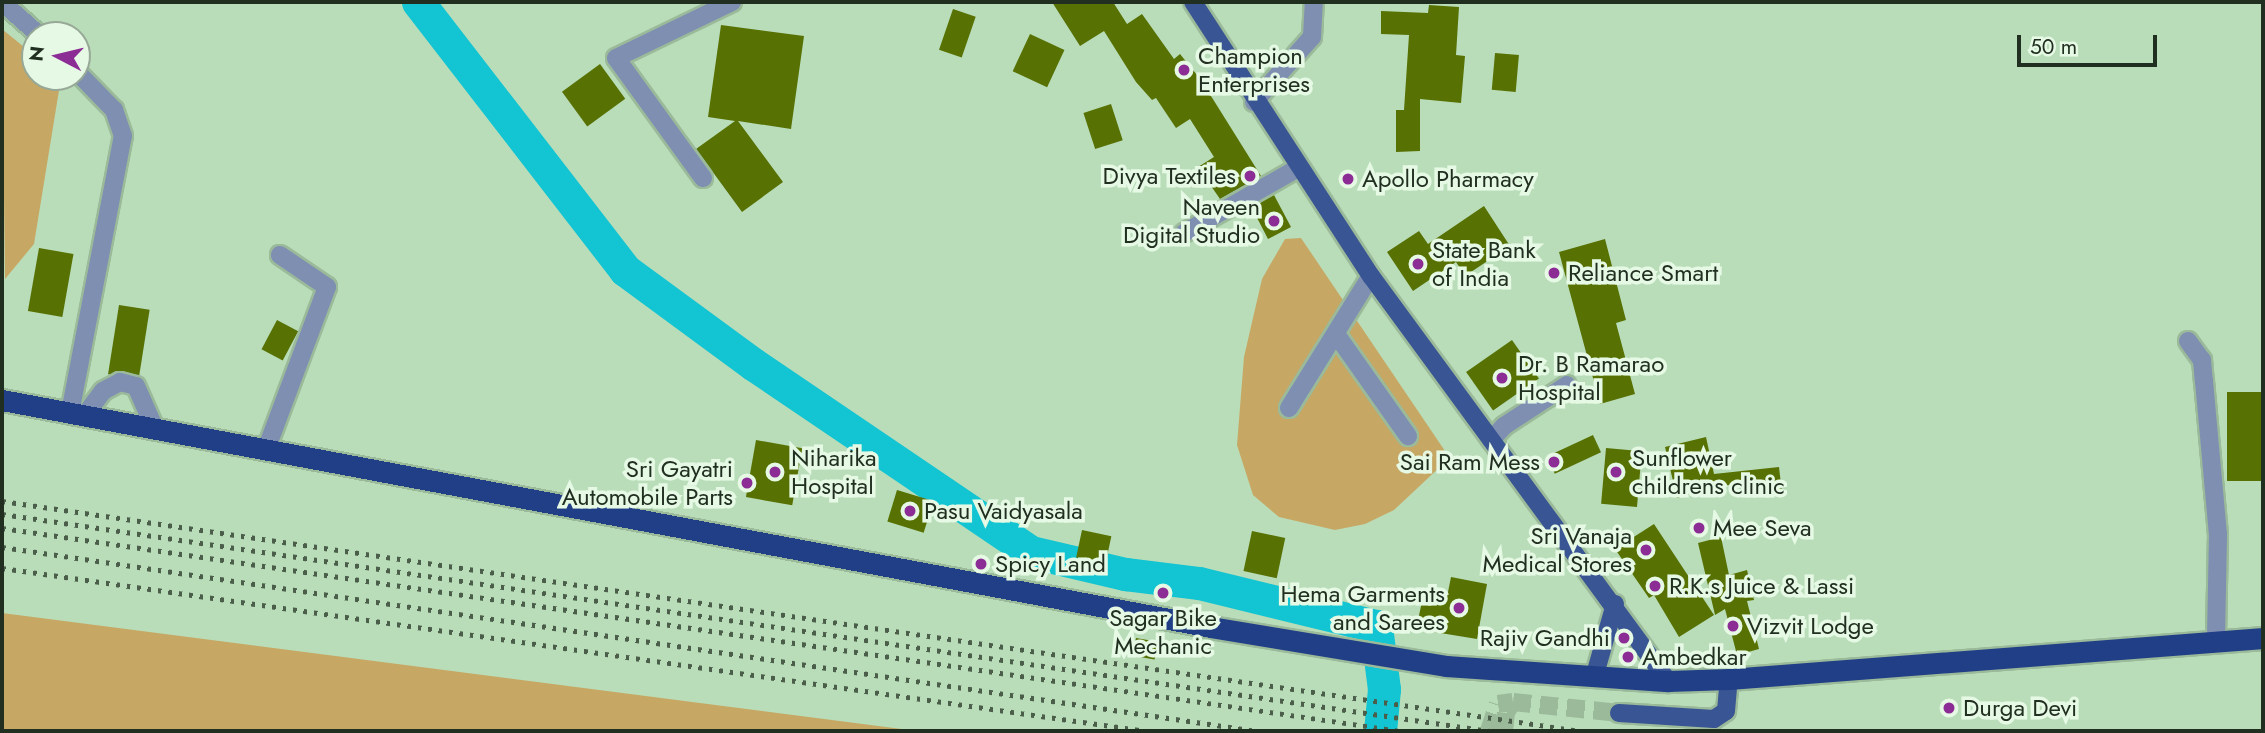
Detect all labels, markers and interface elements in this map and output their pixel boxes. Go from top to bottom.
north arrow [21,21,91,91]
scale bar [2020,21,2160,65]
text: 50 m [2030,32,2077,62]
place label: Champion Enterprises [1198,42,1310,98]
text: N [22,44,51,63]
marker: Champion Enterprises [1176,62,1192,78]
place label: Divya Textiles [1102,162,1236,190]
place label: Apollo Pharmacy [1362,165,1534,193]
marker: Divya Textiles [1242,168,1258,184]
marker: Apollo Pharmacy [1340,171,1356,187]
place label: Naveen Digital Studio [1123,193,1260,249]
marker: Naveen Digital Studio [1266,213,1282,229]
place label: State Bank of India [1432,236,1536,292]
marker: State Bank of India [1410,256,1426,272]
place label: Reliance Smart [1568,259,1718,287]
marker: Reliance Smart [1546,265,1562,281]
place label: Dr. B Ramarao Hospital [1518,350,1664,406]
marker: Dr. B Ramarao Hospital [1492,368,1512,388]
place label: Niharika Hospital [791,444,877,500]
place label: Sunflower childrens clinic [1632,444,1785,500]
place label: Sai Ram Mess [1400,448,1540,476]
marker: Sai Ram Mess [1546,454,1562,470]
place label: Sri Gayatri Automobile Parts [562,455,733,511]
marker: Niharika Hospital [765,462,785,482]
marker: Sunflower childrens clinic [1606,462,1626,482]
marker: Sri Gayatri Automobile Parts [739,475,755,491]
place label: Pasu Vaidyasala [924,497,1083,525]
marker: Pasu Vaidyasala [902,503,918,519]
place label: Mee Seva [1713,514,1812,542]
marker: Mee Seva [1691,520,1707,536]
place label: Sri Vanaja Medical Stores [1483,522,1632,578]
marker: Sri Vanaja Medical Stores [1638,542,1654,558]
place label: Spicy Land [995,550,1106,578]
marker: Spicy Land [973,556,989,572]
place label: R.K.s Juice & Lassi [1669,572,1854,600]
marker: R.K.s Juice & Lassi [1647,578,1663,594]
place label: Hema Garments and Sarees [1281,580,1445,636]
marker: Sagar Bike Mechanic [1155,585,1171,601]
marker: Hema Garments and Sarees [1451,600,1467,616]
place label: Sagar Bike Mechanic [1109,604,1217,660]
place label: Vizvit Lodge [1747,612,1874,640]
marker: Vizvit Lodge [1725,618,1741,634]
place label: Rajiv Gandhi [1480,624,1610,652]
marker: Rajiv Gandhi [1616,630,1632,646]
place label: Ambedkar [1642,643,1747,671]
marker: Ambedkar [1620,649,1636,665]
place label: Durga Devi [1963,694,2077,722]
marker: Durga Devi [1941,700,1957,716]

